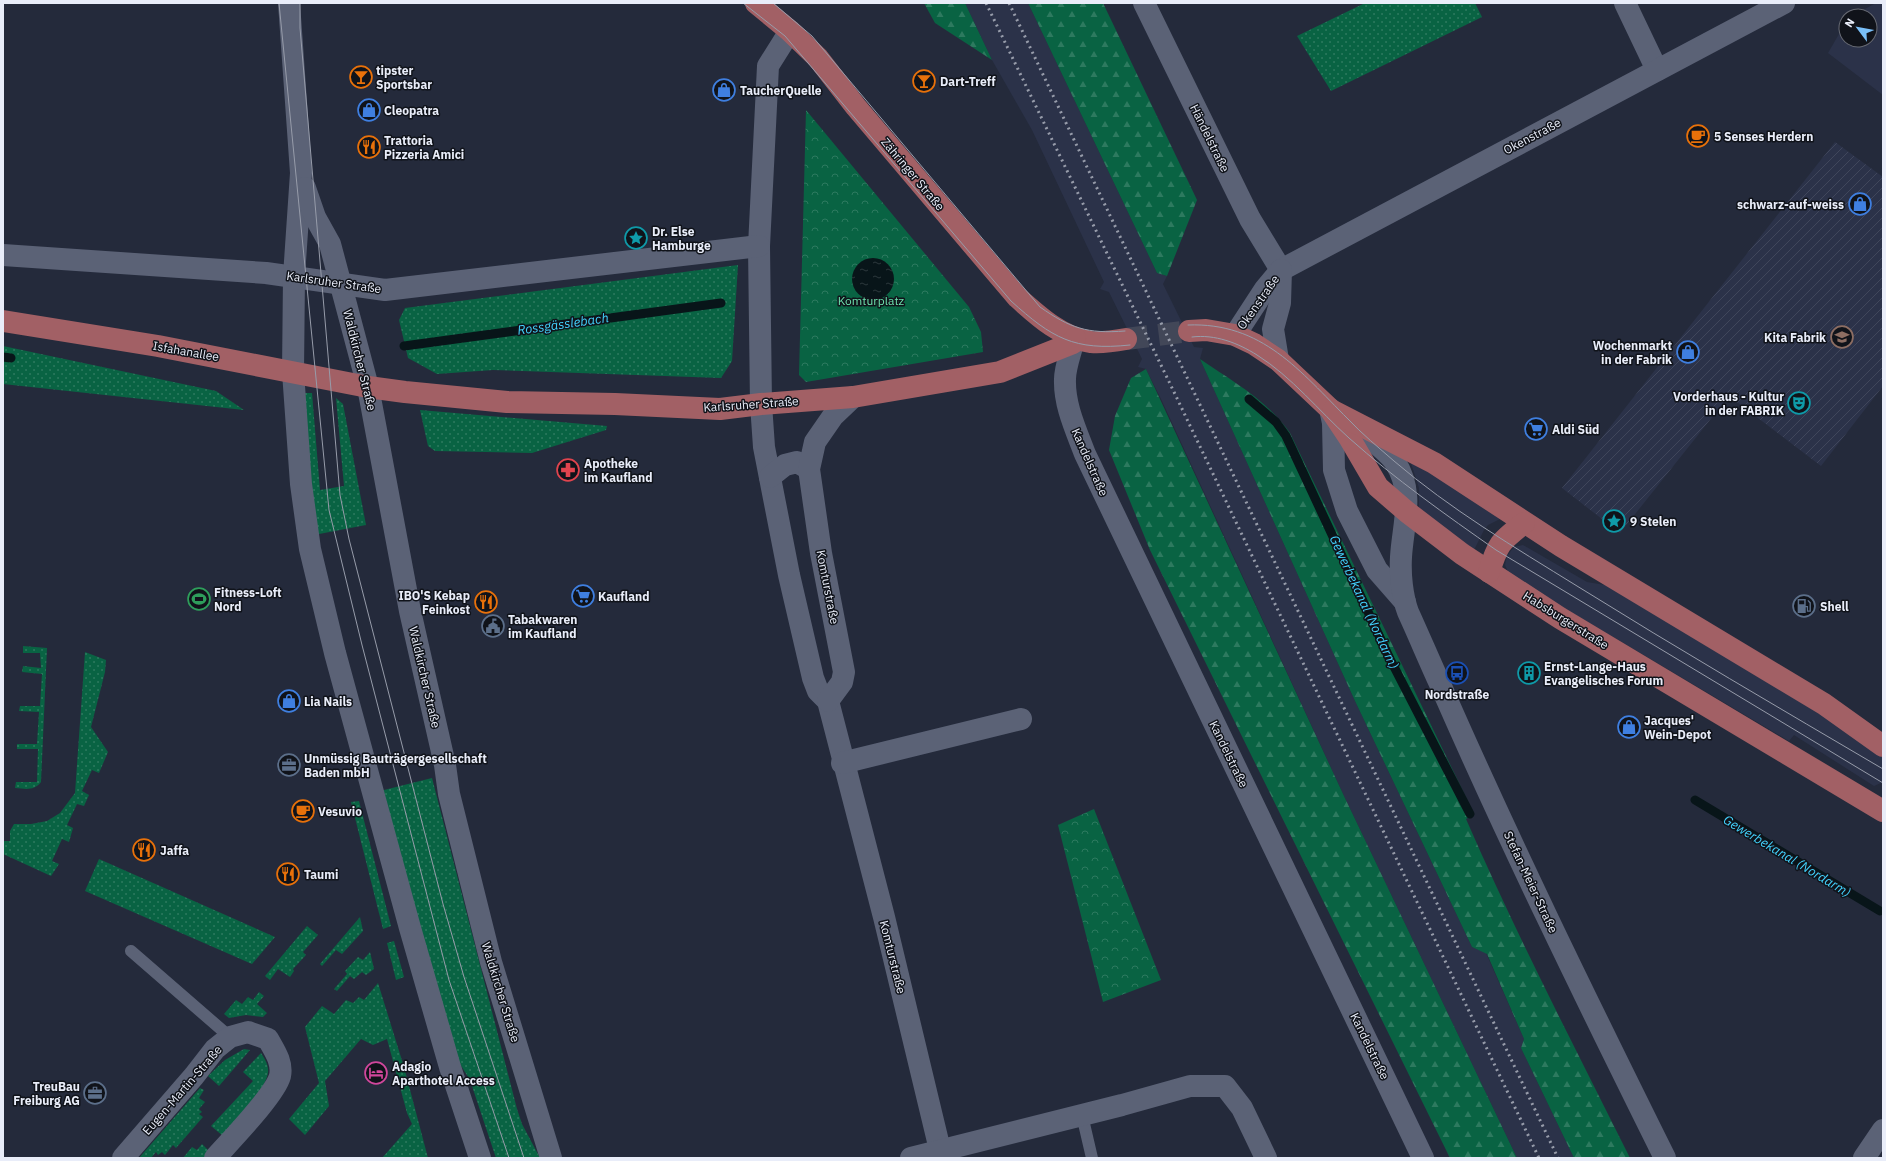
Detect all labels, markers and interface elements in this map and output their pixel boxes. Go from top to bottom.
north arrow [1838,8,1878,48]
text: N [1841,16,1858,30]
place label: tipster Sportsbar [376,63,432,92]
bar icon: tipster Sportsbar [348,64,374,90]
bar icon: Dart-Treff [911,68,937,94]
place label: Dart-Treff [940,74,996,89]
shop icon: TaucherQuelle [711,77,737,103]
place label: TaucherQuelle [740,83,822,98]
shop icon: Cleopatra [356,97,382,123]
street label: Händelstraße [1187,102,1233,175]
place label: Cleopatra [384,103,439,118]
street label: Okenstraße [1501,114,1564,157]
cafe icon: 5 Senses Herdern [1685,123,1711,149]
place label: 5 Senses Herdern [1714,129,1813,144]
place label: Trattoria Pizzeria Amici [384,133,464,162]
restaurant icon: Trattoria Pizzeria Amici [356,134,382,160]
street label: Zähringer Straße [878,134,948,214]
shop icon: schwarz-auf-weiss [1847,191,1873,217]
place label: schwarz-auf-weiss [1737,197,1844,212]
place label: Dr. Else Hamburge [652,224,711,253]
place icon: Dr. Else Hamburge [623,225,649,251]
street label: Karlsruher Straße [286,268,383,296]
street label: Okenstraße [1234,272,1282,332]
park label: Komturplatz [838,293,905,308]
street label: Waldkircher Straße [340,308,380,413]
water label: Rossgässlebach [516,309,610,339]
school or university icon: Kita Fabrik [1829,324,1855,350]
place label: Kita Fabrik [1764,330,1826,345]
street label: Isfahanallee [152,338,221,364]
place label: Wochenmarkt in der Fabrik [1593,338,1672,367]
shop icon: Wochenmarkt in der Fabrik [1675,339,1701,365]
place label: Vorderhaus - Kultur in der FABRIK [1673,389,1785,418]
theatre icon: Vorderhaus - Kultur in der FABRIK [1786,390,1812,416]
street label: Karlsruher Straße [703,393,800,415]
supermarket icon: Aldi Süd [1523,416,1549,442]
place label: Aldi Süd [1552,422,1599,437]
street label: Kandelstraße [1068,426,1112,499]
place label: Apotheke im Kaufland [584,456,652,485]
pharmacy icon: Apotheke im Kaufland [555,457,581,483]
place icon: 9 Stelen [1601,508,1627,534]
place label: 9 Stelen [1630,514,1676,529]
water label: Gewerbekanal (Nordarm) [1326,532,1402,672]
street label: Komturstraße [813,549,843,626]
supermarket icon: Kaufland [570,583,596,609]
place label: Fitness-Loft Nord [214,585,282,614]
sports icon: Fitness-Loft Nord [186,586,212,612]
place label: IBO'S Kebap Feinkost [399,588,470,617]
street label: Habsburgerstraße [1521,588,1612,653]
restaurant icon: IBO'S Kebap Feinkost [473,589,499,615]
place label: Kaufland [598,589,649,604]
fuel station icon: Shell [1791,593,1817,619]
place label: Shell [1820,599,1849,614]
place label: Tabakwaren im Kaufland [508,612,577,641]
public building icon: Tabakwaren im Kaufland [480,613,506,639]
street label: Waldkircher Straße [406,625,444,730]
place label: Ernst-Lange-Haus Evangelisches Forum [1544,659,1663,688]
bus stop icon: Nordstraße [1444,660,1470,686]
building icon: Ernst-Lange-Haus Evangelisches Forum [1516,660,1542,686]
place label: Nordstraße [1425,687,1490,702]
shop icon: Lia Nails [276,688,302,714]
place label: Lia Nails [304,694,352,709]
place label: Jacques' Wein-Depot [1644,713,1712,742]
shop icon: Jacques' Wein-Depot [1616,714,1642,740]
street label: Kandelstraße [1206,718,1252,790]
place label: Unmüssig Bauträgergesellschaft Baden mbH [304,751,487,780]
office icon: Unmüssig Bauträgergesellschaft Baden mbH [276,752,302,778]
cafe icon: Vesuvio [290,798,316,824]
place label: Vesuvio [318,804,362,819]
water label: Gewerbekanal (Nordarm) [1720,811,1854,901]
street label: Stefan-Meier-Straße [1501,829,1561,936]
restaurant icon: Jaffa [131,837,157,863]
place label: Jaffa [160,843,189,858]
restaurant icon: Taumi [275,861,301,887]
place label: Taumi [304,867,338,882]
street label: Komturstraße [877,919,909,996]
street label: Waldkircher Straße [479,940,523,1044]
street label: Kandelstraße [1347,1010,1393,1082]
street label: Eugen-Martin-Straße [139,1042,225,1138]
place label: Adagio Aparthotel Access [392,1059,495,1088]
hotel icon: Adagio Aparthotel Access [363,1060,389,1086]
place label: TreuBau Freiburg AG [13,1079,80,1108]
office icon: TreuBau Freiburg AG [82,1080,108,1106]

